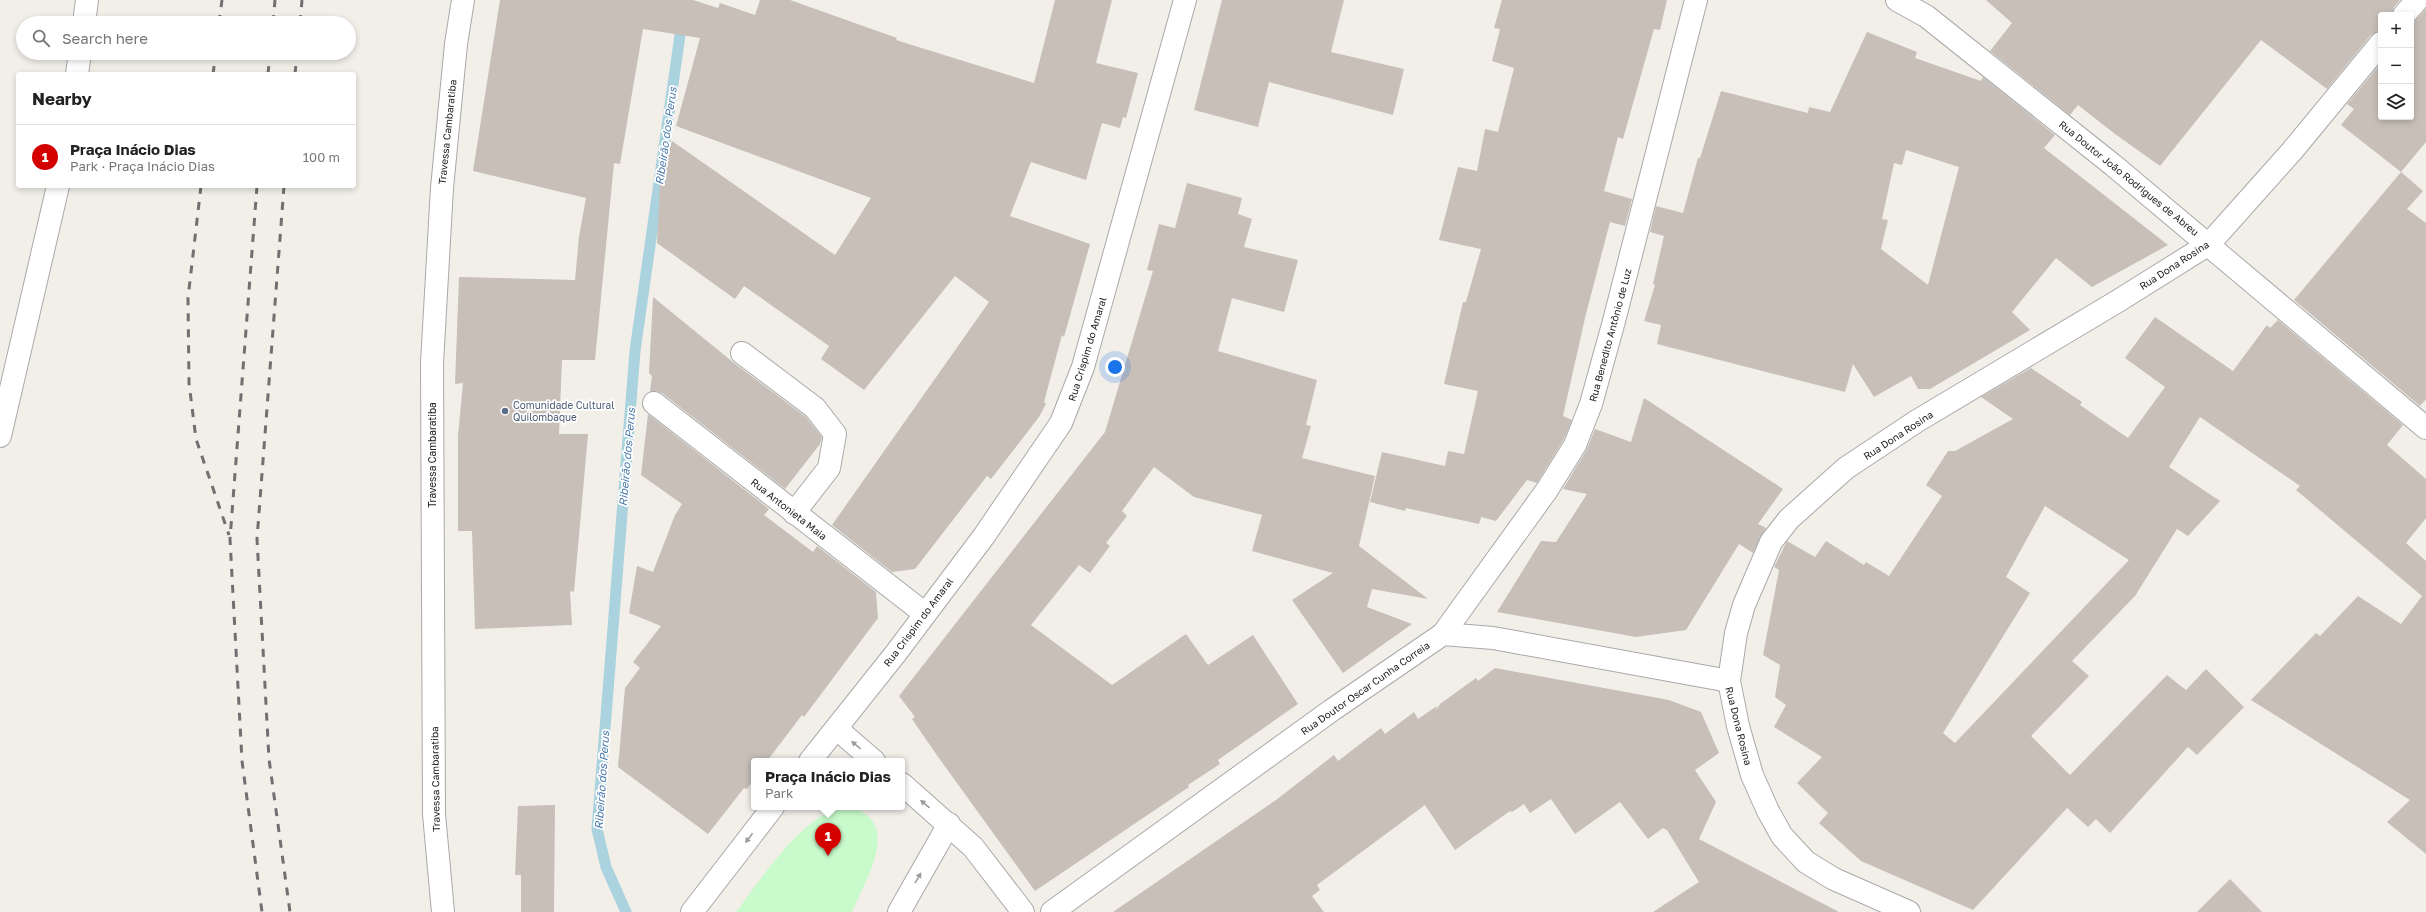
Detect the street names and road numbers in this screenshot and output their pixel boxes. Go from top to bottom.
street label: Travessa Cambaratiba [436,79,458,185]
street label: Rua Doutor João Rodrigues de Abreu [2057,118,2201,238]
street label: Rua Dona Rosina [2137,238,2211,292]
street label: Rua Benedito Antônio de Luz [1586,267,1634,403]
street label: Rua Crispim do Amaral [1065,296,1109,402]
street label: Travessa Cambaratiba [426,402,438,508]
street label: Rua Dona Rosina [1861,408,1935,462]
street label: Rua Antonieta Maia [749,476,829,542]
street label: Rua Crispim do Amaral [881,575,955,669]
street label: Rua Doutor Oscar Cunha Correia [1298,639,1432,737]
street label: Rua Dona Rosina [1723,685,1755,767]
street label: Travessa Cambaratiba [428,726,442,832]

